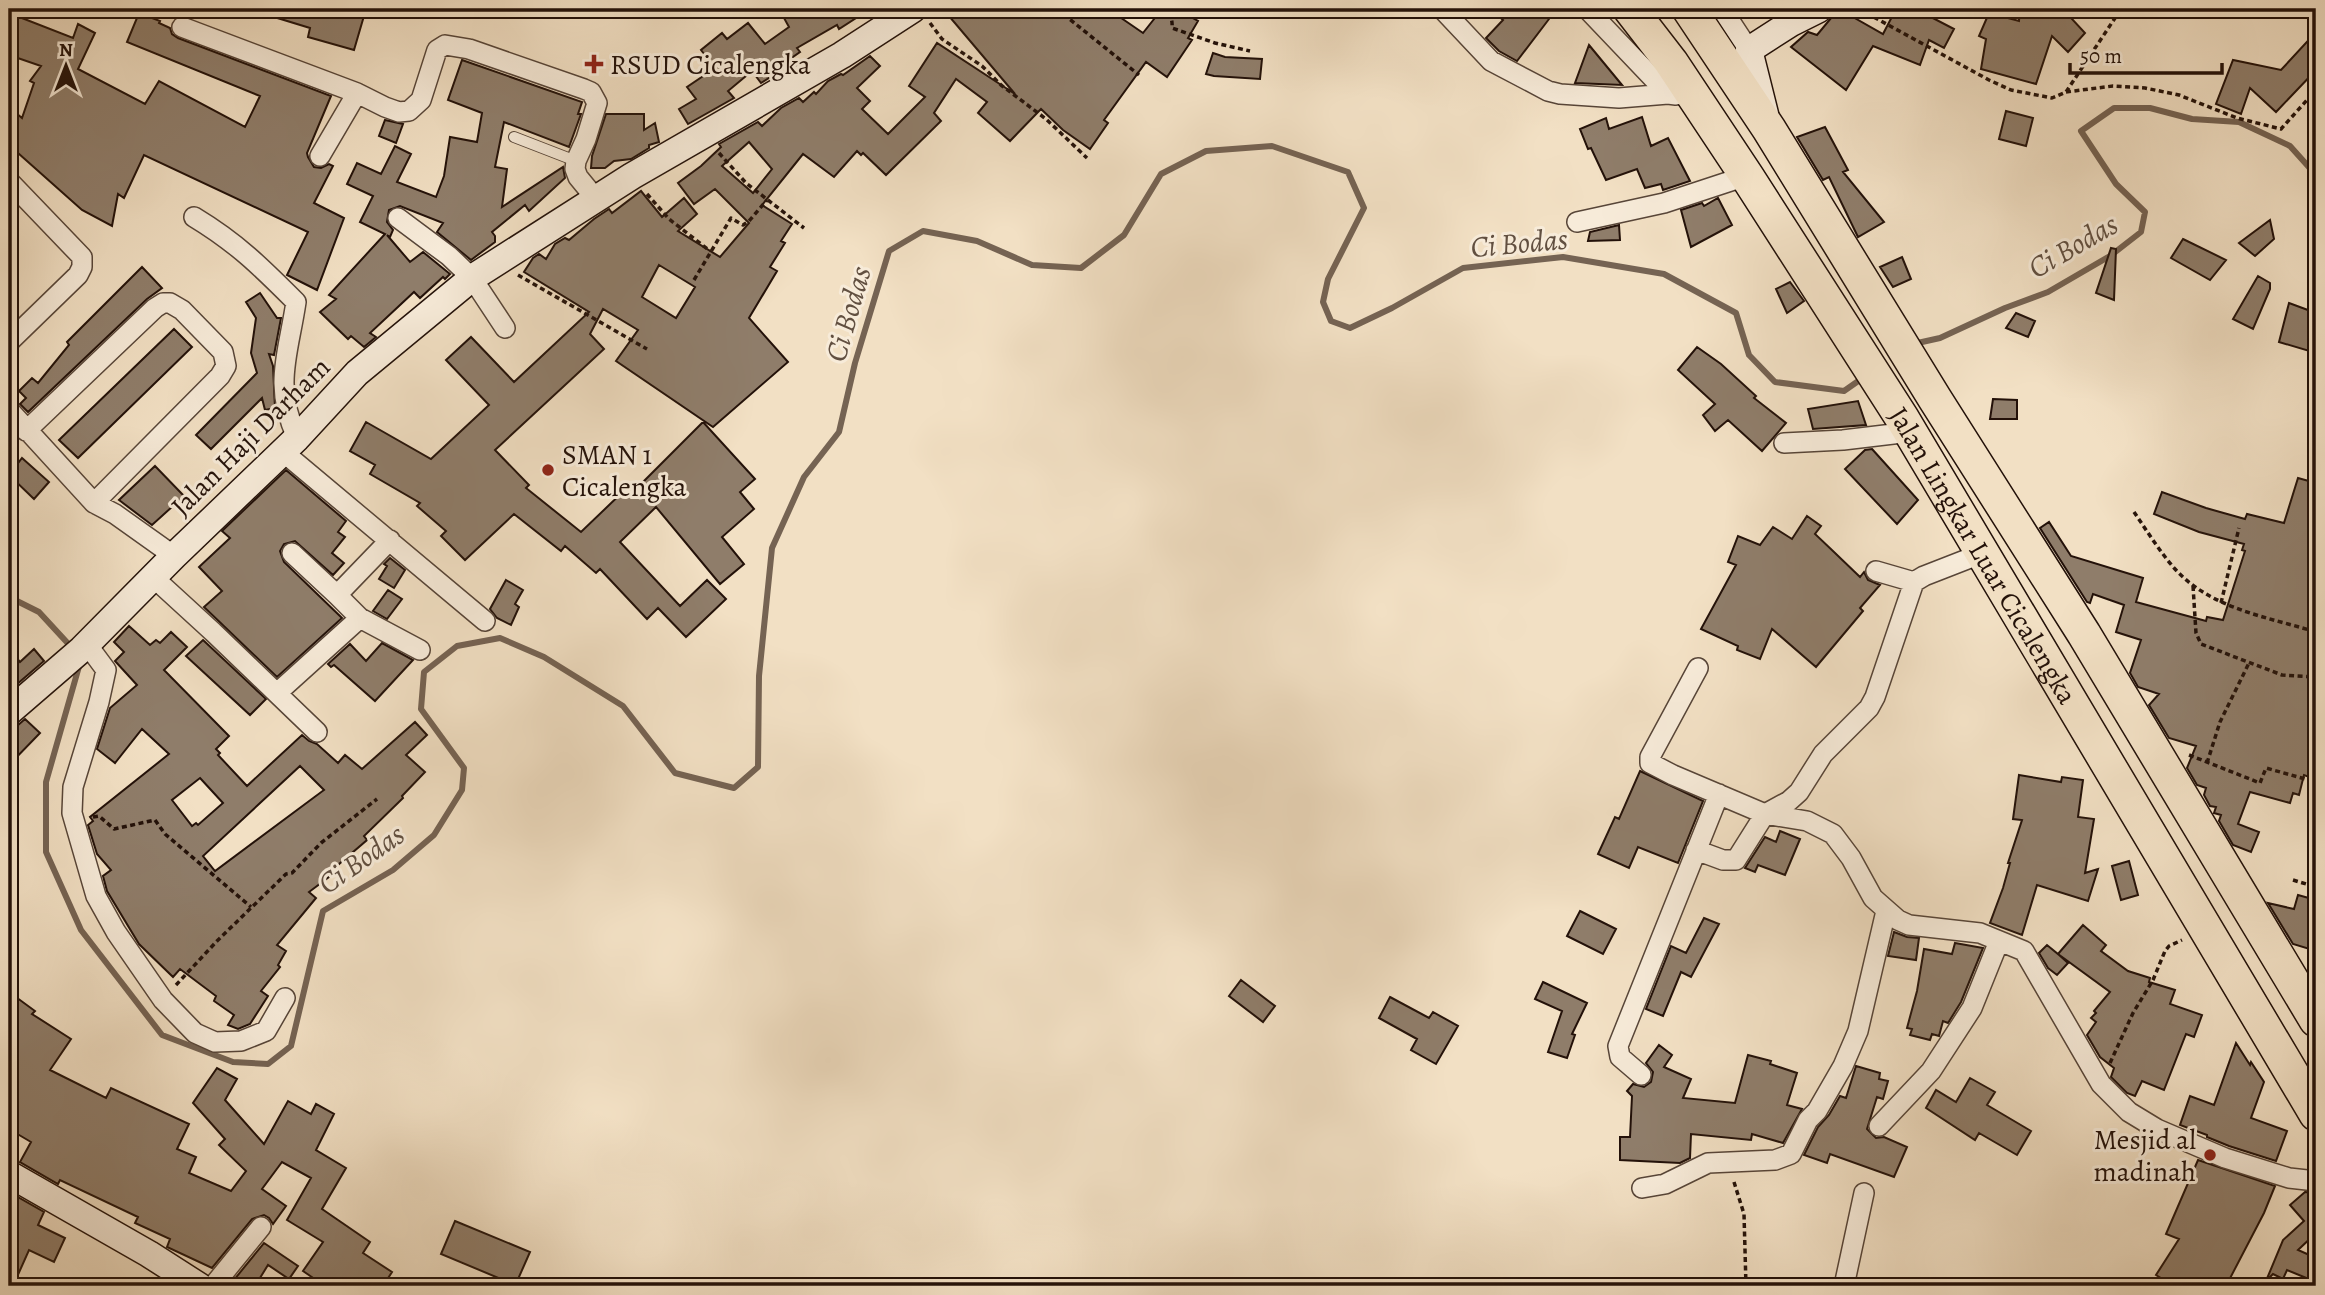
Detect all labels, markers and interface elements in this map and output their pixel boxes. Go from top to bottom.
north arrow [32,32,102,102]
scale bar [2070,32,2222,76]
text: N [59,37,73,63]
text: 50 m [2080,42,2122,70]
place label: RSUD Cicalengka [610,46,811,84]
marker: RSUD Cicalengka [584,54,604,74]
water label: Ci Bodas [2021,204,2125,288]
water label: Ci Bodas [1469,219,1569,267]
water label: Ci Bodas [815,262,881,366]
street label: Jalan Haji Darham [163,349,339,525]
street label: Jalan Lingkar Luar Cicalengka [1880,400,2086,711]
place label: SMAN 1 Cicalengka [562,436,687,506]
marker: SMAN 1 Cicalengka [540,462,556,478]
water label: Ci Bodas [310,815,412,903]
place label: Mesjid al madinah [2093,1121,2196,1191]
marker: Mesjid al madinah [2202,1147,2218,1163]

